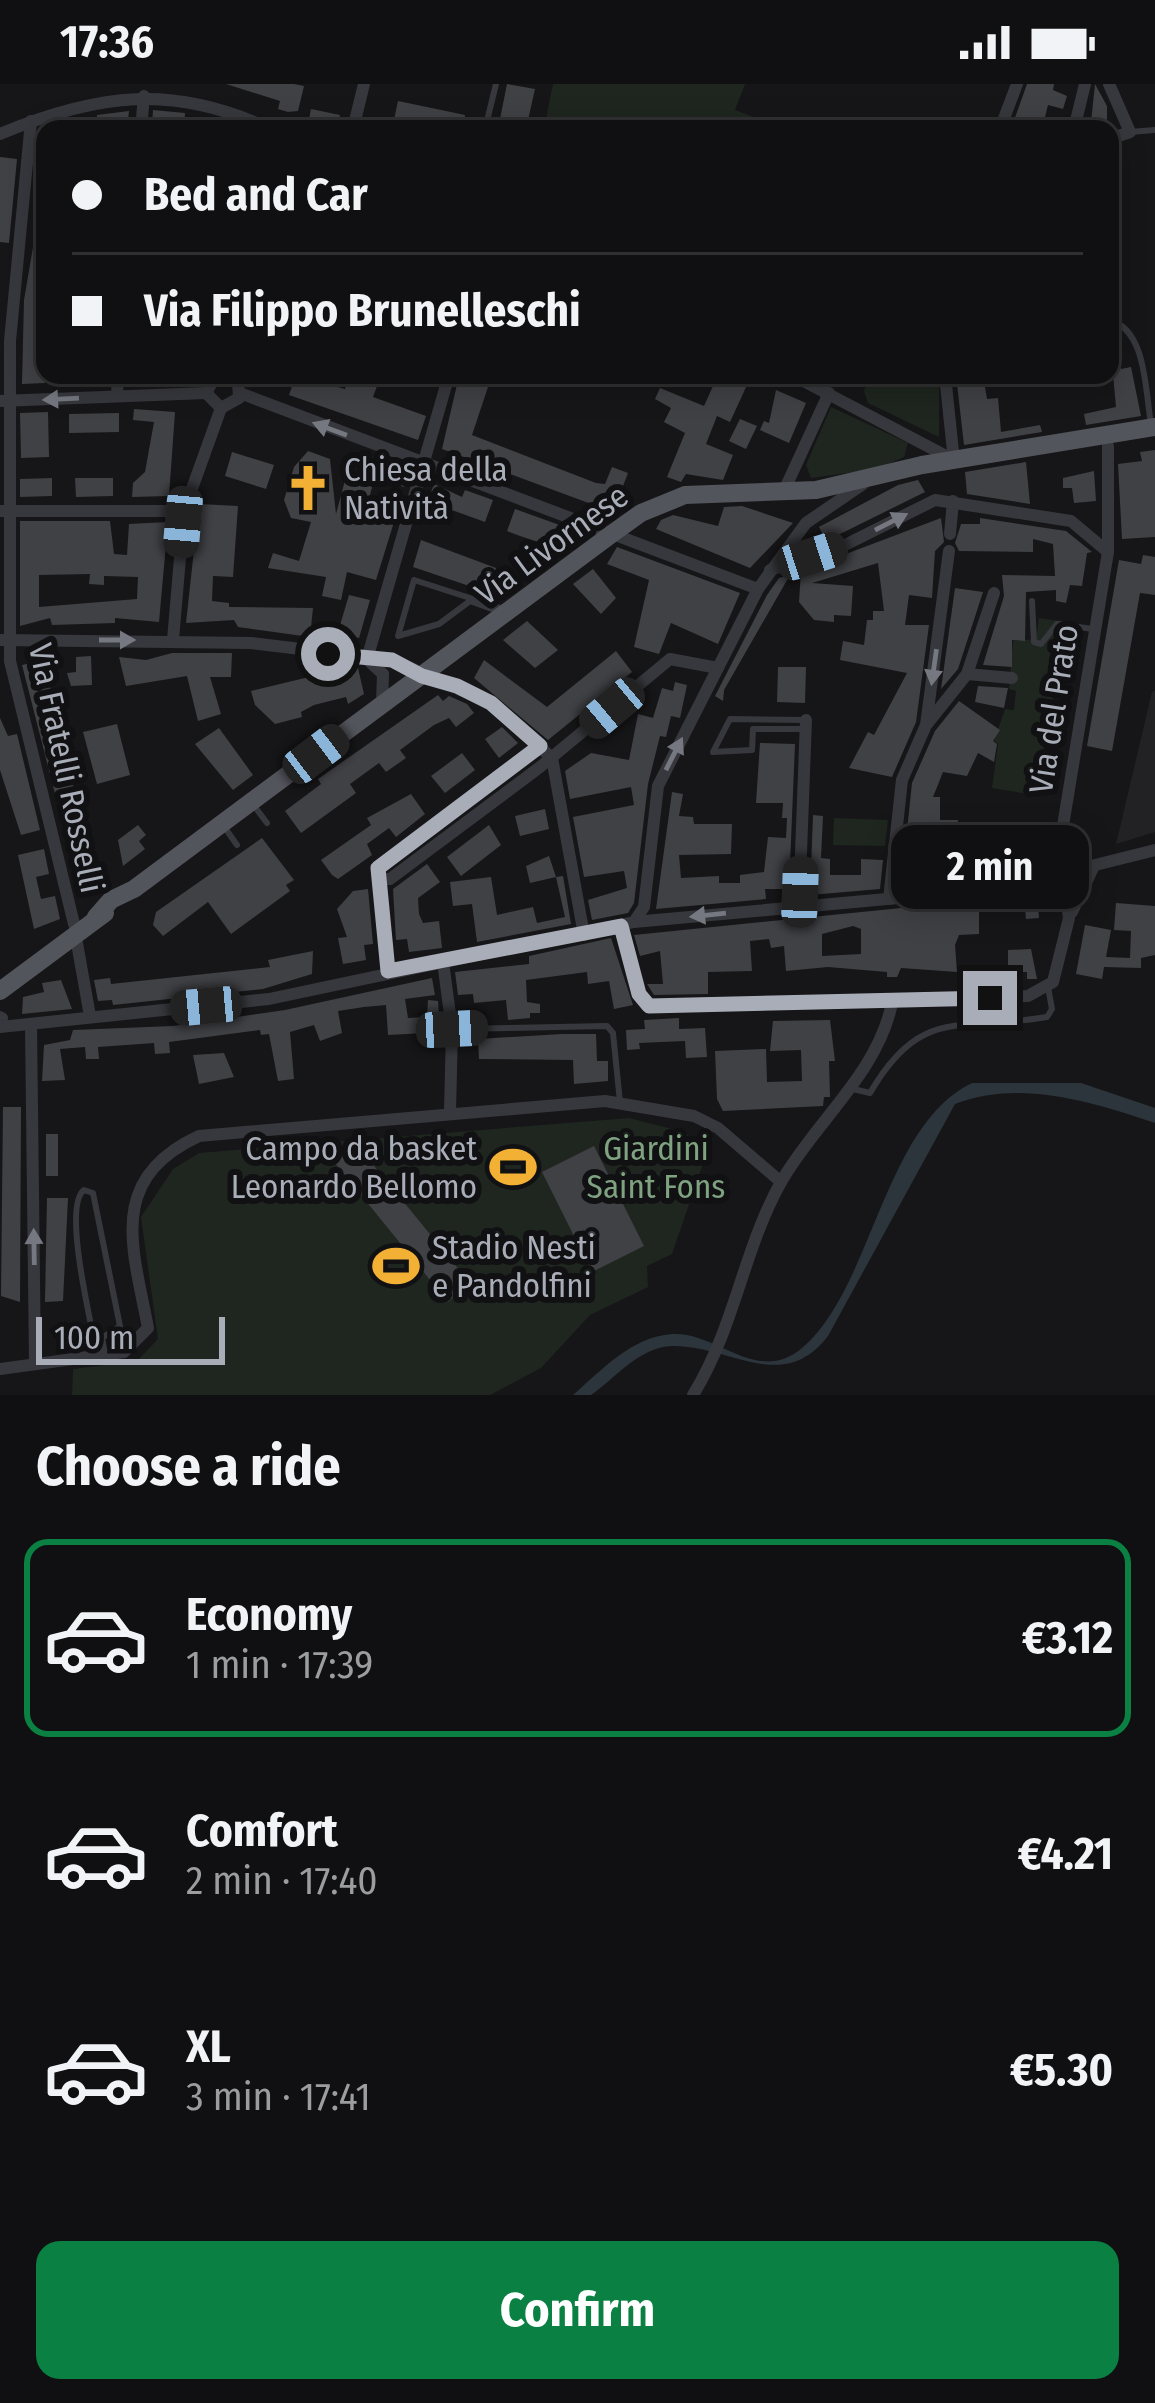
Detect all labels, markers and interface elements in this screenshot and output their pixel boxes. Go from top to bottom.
text: 17:36 [60,15,154,69]
text: Bed and Car [144,168,368,222]
text: Via Filippo Brunelleschi [144,284,581,338]
one-way arrow [42,389,79,408]
one-way arrow [312,419,348,437]
place label: Chiesa della Natività [344,450,508,528]
church icon: Chiesa della Natività [283,463,333,513]
street label: Via Livornese [467,476,636,614]
car [162,485,204,559]
one-way arrow [874,512,909,532]
car [772,528,852,584]
street label: Via del Prato [1021,622,1087,796]
route start [301,627,355,681]
one-way arrow [99,630,137,650]
street label: Via Fratelli Rosselli [20,640,112,897]
one-way arrow [924,649,943,686]
car [573,671,651,745]
car [276,718,356,790]
one-way arrow [664,736,684,771]
callout: 2 min [891,824,1089,908]
text: 2 min [947,844,1033,890]
car [781,855,819,929]
one-way arrow [688,906,726,925]
route end [963,971,1017,1025]
car [169,985,243,1027]
car [415,1009,489,1049]
place label: Campo da basket Leonardo Bellomo [231,1129,477,1207]
park label: Giardini Saint Fons [587,1129,725,1207]
sports icon: Campo da basket Leonardo Bellomo [488,1142,538,1192]
one-way arrow [24,1227,43,1265]
place label: Stadio Nesti e Pandolfini [432,1228,596,1306]
sports icon: Stadio Nesti e Pandolfini [371,1241,421,1291]
scale bar [36,1311,225,1364]
text: 100 m [54,1318,134,1358]
text: Choose a ride [36,1435,341,1499]
icon: car [42,1584,150,1692]
text: Economy [186,1588,352,1642]
text: €3.12 [1022,1611,1113,1665]
text: 1 min · 17:39 [186,1642,373,1688]
icon: car [42,1800,150,1908]
text: Comfort [186,1804,338,1858]
text: €4.21 [1018,1827,1113,1881]
text: 2 min · 17:40 [186,1858,378,1904]
icon: car [42,2016,150,2124]
text: XL [186,2020,231,2074]
text: €5.30 [1010,2043,1113,2097]
text: 3 min · 17:41 [186,2074,371,2120]
button: Confirm [36,2241,1119,2379]

